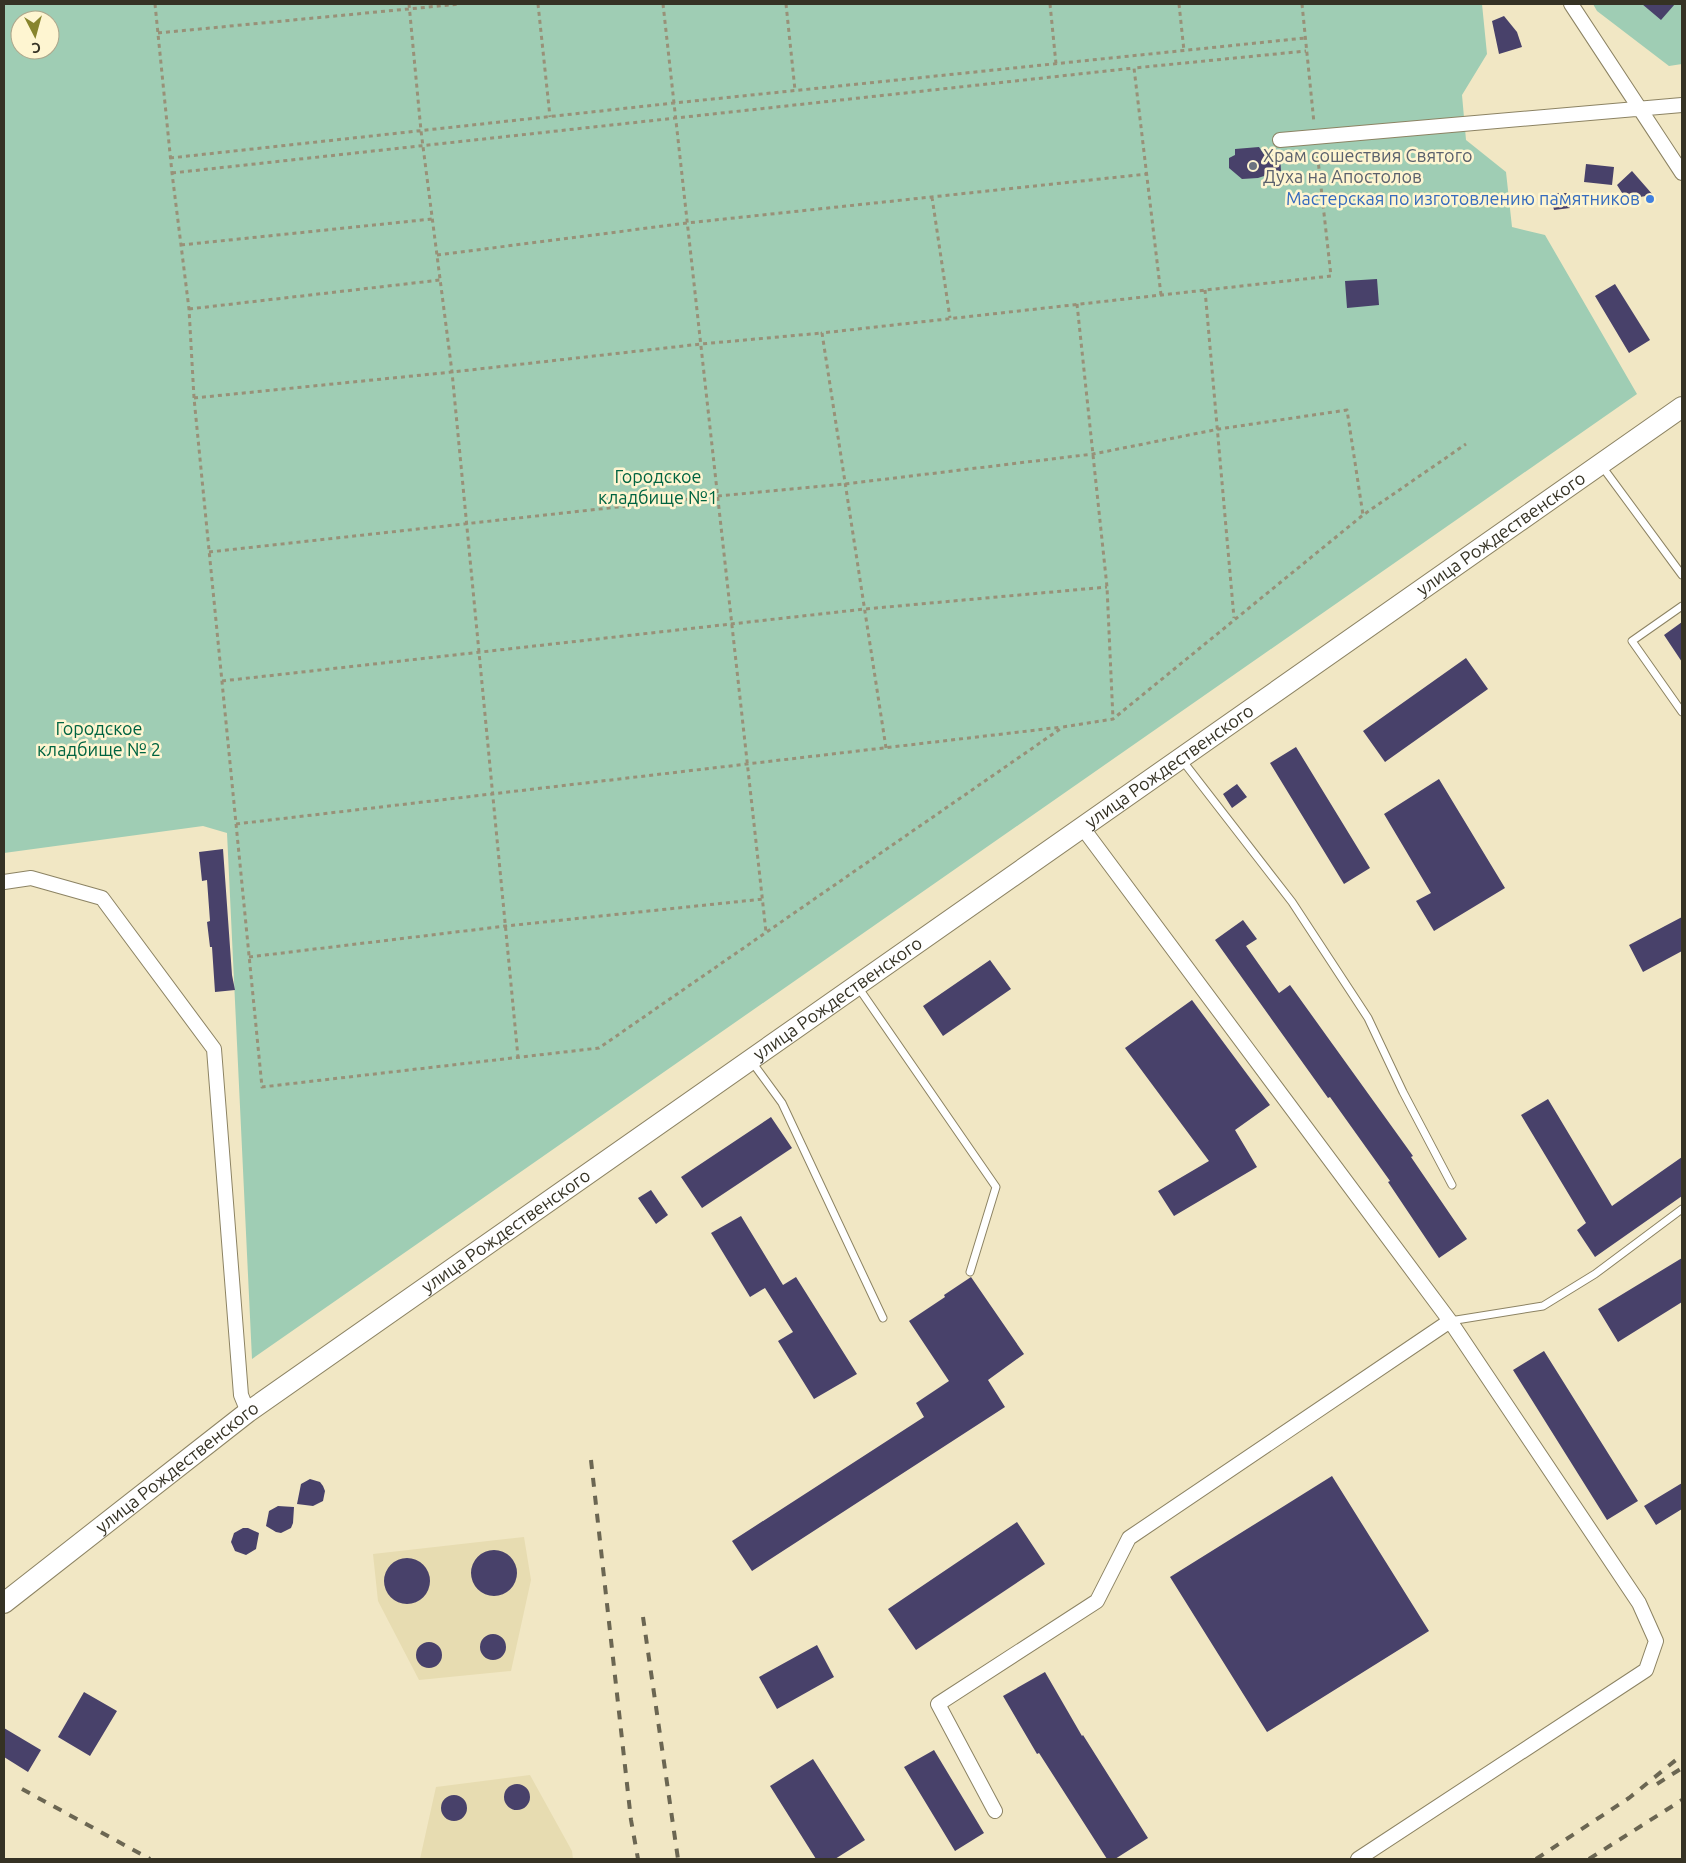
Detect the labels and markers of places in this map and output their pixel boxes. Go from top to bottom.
place label: Храм сошествия Святого Духа на Апостолов [1263,145,1472,186]
marker: Храм сошествия Святого Духа на Апостолов [1247,160,1259,172]
place label: Мастерская по изготовлению памятников [1286,188,1640,208]
marker: Мастерская по изготовлению памятников [1644,193,1656,205]

